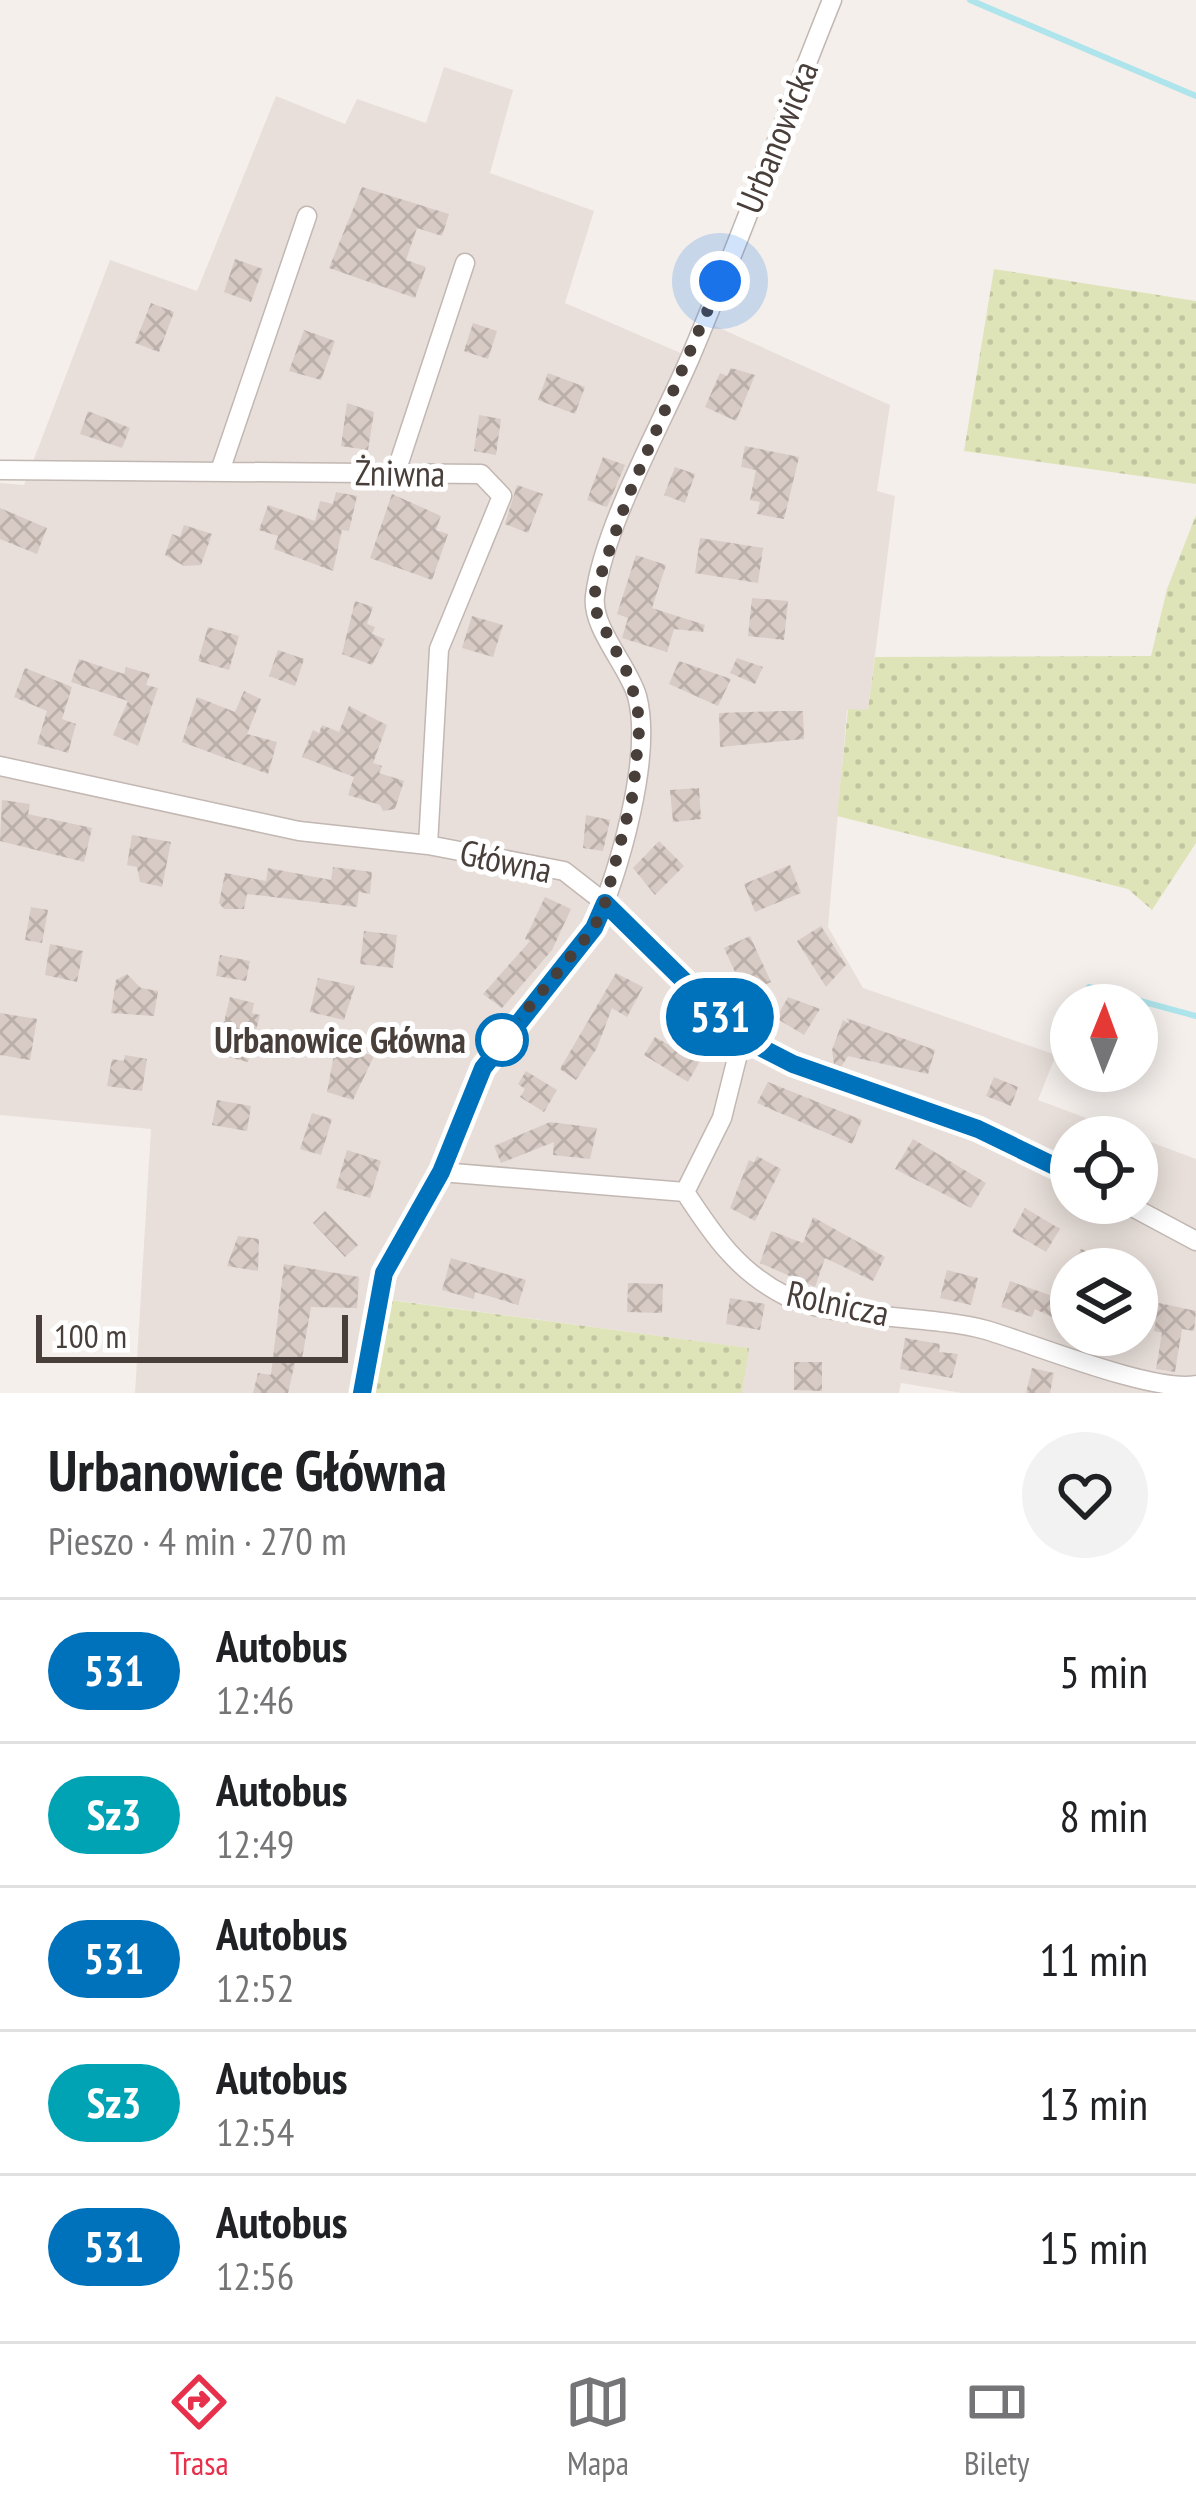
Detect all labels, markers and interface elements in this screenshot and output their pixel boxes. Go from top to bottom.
street label: Urbanowicka [725,54,828,220]
your location [690,251,750,311]
street label: Żniwna [354,448,446,497]
street label: Główna [456,828,556,893]
line badge: 531 [651,978,789,1056]
north arrow [1050,984,1158,1092]
map controls [1050,984,1158,1356]
text: 531 [690,989,750,1044]
marker: Urbanowice Główna [477,1015,527,1065]
place label: Urbanowice Główna [214,1016,466,1063]
button: locate [1050,1116,1158,1224]
button: layers [1050,1248,1158,1356]
street label: Rolnicza [783,1269,893,1336]
scale bar [36,1309,348,1362]
text: 100 m [54,1314,127,1357]
button: heart [1022,1432,1148,1558]
text: Urbanowice Główna [48,1433,447,1507]
text: Pieszo · 4 min · 270 m [48,1515,347,1566]
text: Autobus [216,1616,348,1674]
text: 5 min [1059,1642,1148,1700]
text: 531 [84,1643,144,1698]
text: 12:46 [216,1674,294,1725]
text: Autobus [216,1760,348,1818]
text: 8 min [1059,1786,1148,1844]
text: Sz3 [87,1787,141,1842]
text: 12:49 [216,1818,294,1869]
text: Autobus [216,1904,348,1962]
text: 11 min [1039,1930,1148,1988]
text: 531 [84,1931,144,1986]
text: 12:52 [216,1962,294,2013]
text: Autobus [216,2048,348,2106]
text: 13 min [1039,2074,1148,2132]
text: Sz3 [87,2075,141,2130]
text: 12:54 [216,2106,294,2157]
text: Autobus [216,2192,348,2250]
text: 15 min [1039,2218,1148,2276]
text: 531 [84,2219,144,2274]
text: 12:56 [216,2250,294,2301]
tab: Trasa [166,2369,232,2484]
tab: Mapa [565,2369,631,2484]
tab: Bilety [964,2369,1030,2484]

